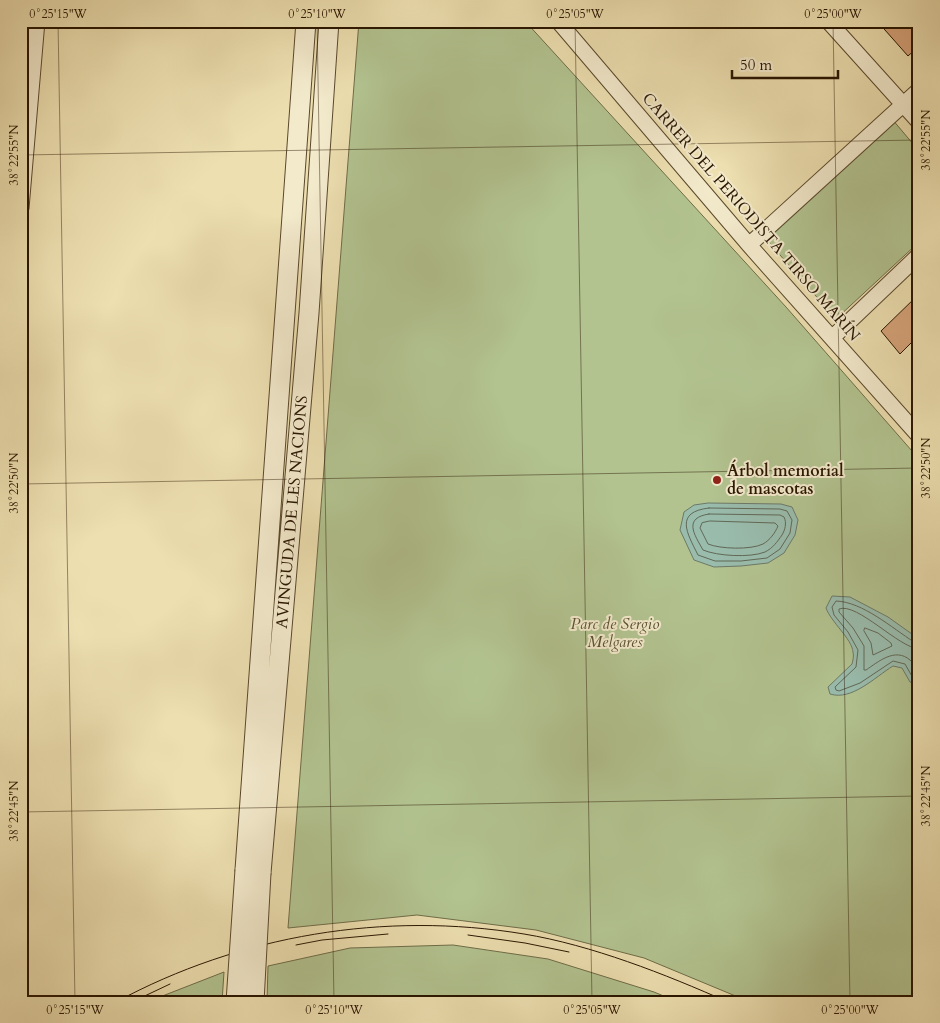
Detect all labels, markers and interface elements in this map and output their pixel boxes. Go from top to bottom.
text: 0°25'15"W [29,6,88,22]
text: 0°25'10"W [288,6,347,22]
text: 0°25'05"W [546,6,605,22]
text: 0°25'00"W [804,6,863,22]
scale bar [732,48,839,80]
text: 50 m [740,55,772,75]
street label: CARRER DEL PERIODISTA TIRSO MARÍN [637,88,865,346]
text: 38°22'55"N [918,109,934,170]
text: 38°22'55"N [6,124,22,185]
street label: AVINGUDA DE LES NACIONS [271,395,313,629]
text: 38°22'50"N [918,437,934,498]
text: 38°22'50"N [6,452,22,513]
place label: Árbol memorial de mascotas [727,459,844,500]
marker: Árbol memorial de mascotas [711,474,723,486]
park label: Parc de Sergio Melgares [571,613,660,653]
text: 38°22'45"N [918,765,934,826]
text: 38°22'45"N [6,780,22,841]
text: 0°25'15"W [46,1002,105,1018]
text: 0°25'10"W [305,1002,364,1018]
text: 0°25'05"W [563,1002,622,1018]
text: 0°25'00"W [821,1002,880,1018]

